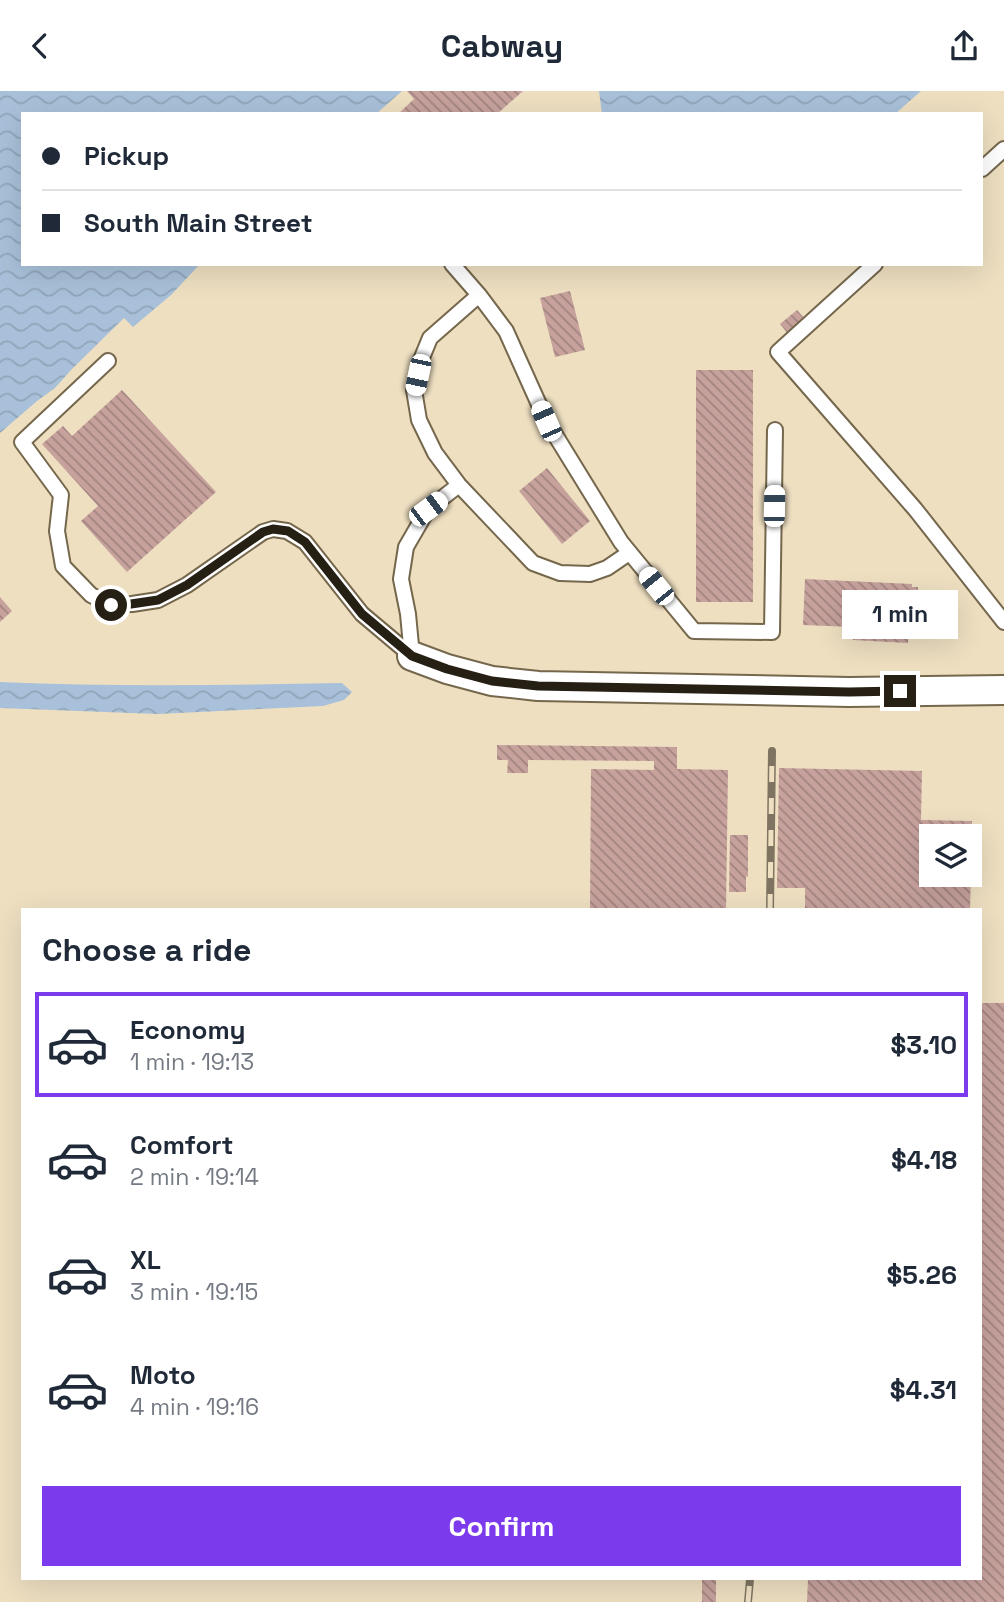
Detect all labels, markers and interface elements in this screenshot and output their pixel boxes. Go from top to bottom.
text: Cabway [441,26,563,66]
icon: back [21,27,59,65]
icon: share [945,27,983,65]
text: Pickup [84,139,169,173]
text: South Main Street [84,206,313,240]
car [404,352,433,398]
car [528,398,565,444]
car [764,485,785,527]
car [405,488,452,530]
car [635,563,678,609]
route start [95,589,127,621]
callout: 1 min [842,589,958,639]
text: 1 min [872,599,928,629]
route end [884,675,916,707]
map controls [919,824,982,887]
button: layers [919,824,982,887]
text: Choose a ride [42,930,252,970]
icon: car [46,1013,109,1076]
text: Economy [130,1013,246,1047]
text: $3.10 [890,1028,957,1062]
text: 1 min · 19:13 [130,1047,254,1077]
icon: car [46,1128,109,1191]
text: Comfort [130,1128,233,1162]
text: $4.18 [891,1143,957,1177]
text: 2 min · 19:14 [130,1162,259,1192]
icon: car [46,1243,109,1306]
text: XL [130,1243,161,1277]
text: $5.26 [886,1258,957,1292]
text: 3 min · 19:15 [130,1277,258,1307]
icon: car [46,1358,109,1421]
text: Moto [130,1358,196,1392]
text: $4.31 [890,1373,957,1407]
text: 4 min · 19:16 [130,1392,259,1422]
button: Confirm [42,1486,961,1566]

